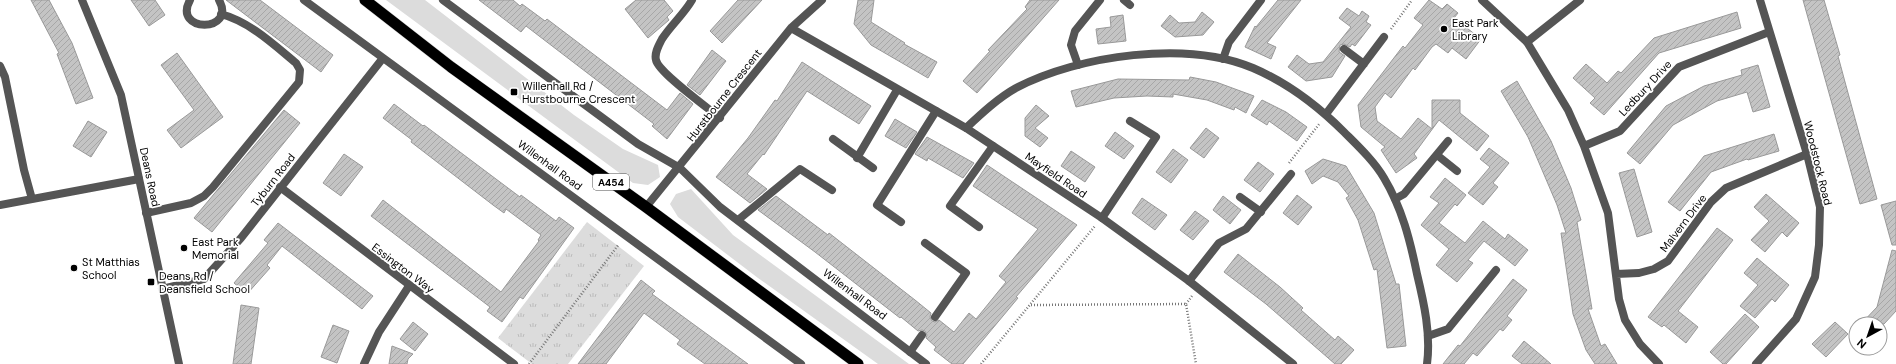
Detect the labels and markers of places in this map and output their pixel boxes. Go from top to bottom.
place label: East Park Library [1452,16,1499,43]
marker: East Park Library [1439,24,1449,34]
place label: Willenhall Rd / Hurstbourne Crescent [522,79,635,106]
marker: Willenhall Rd / Hurstbourne Crescent [509,87,519,97]
place label: East Park Memorial [192,235,239,262]
marker: East Park Memorial [179,243,189,253]
place label: St Matthias School [82,255,140,282]
marker: St Matthias School [69,263,79,273]
place label: Deans Rd / Deansfield School [159,269,250,296]
marker: Deans Rd / Deansfield School [146,277,156,287]

